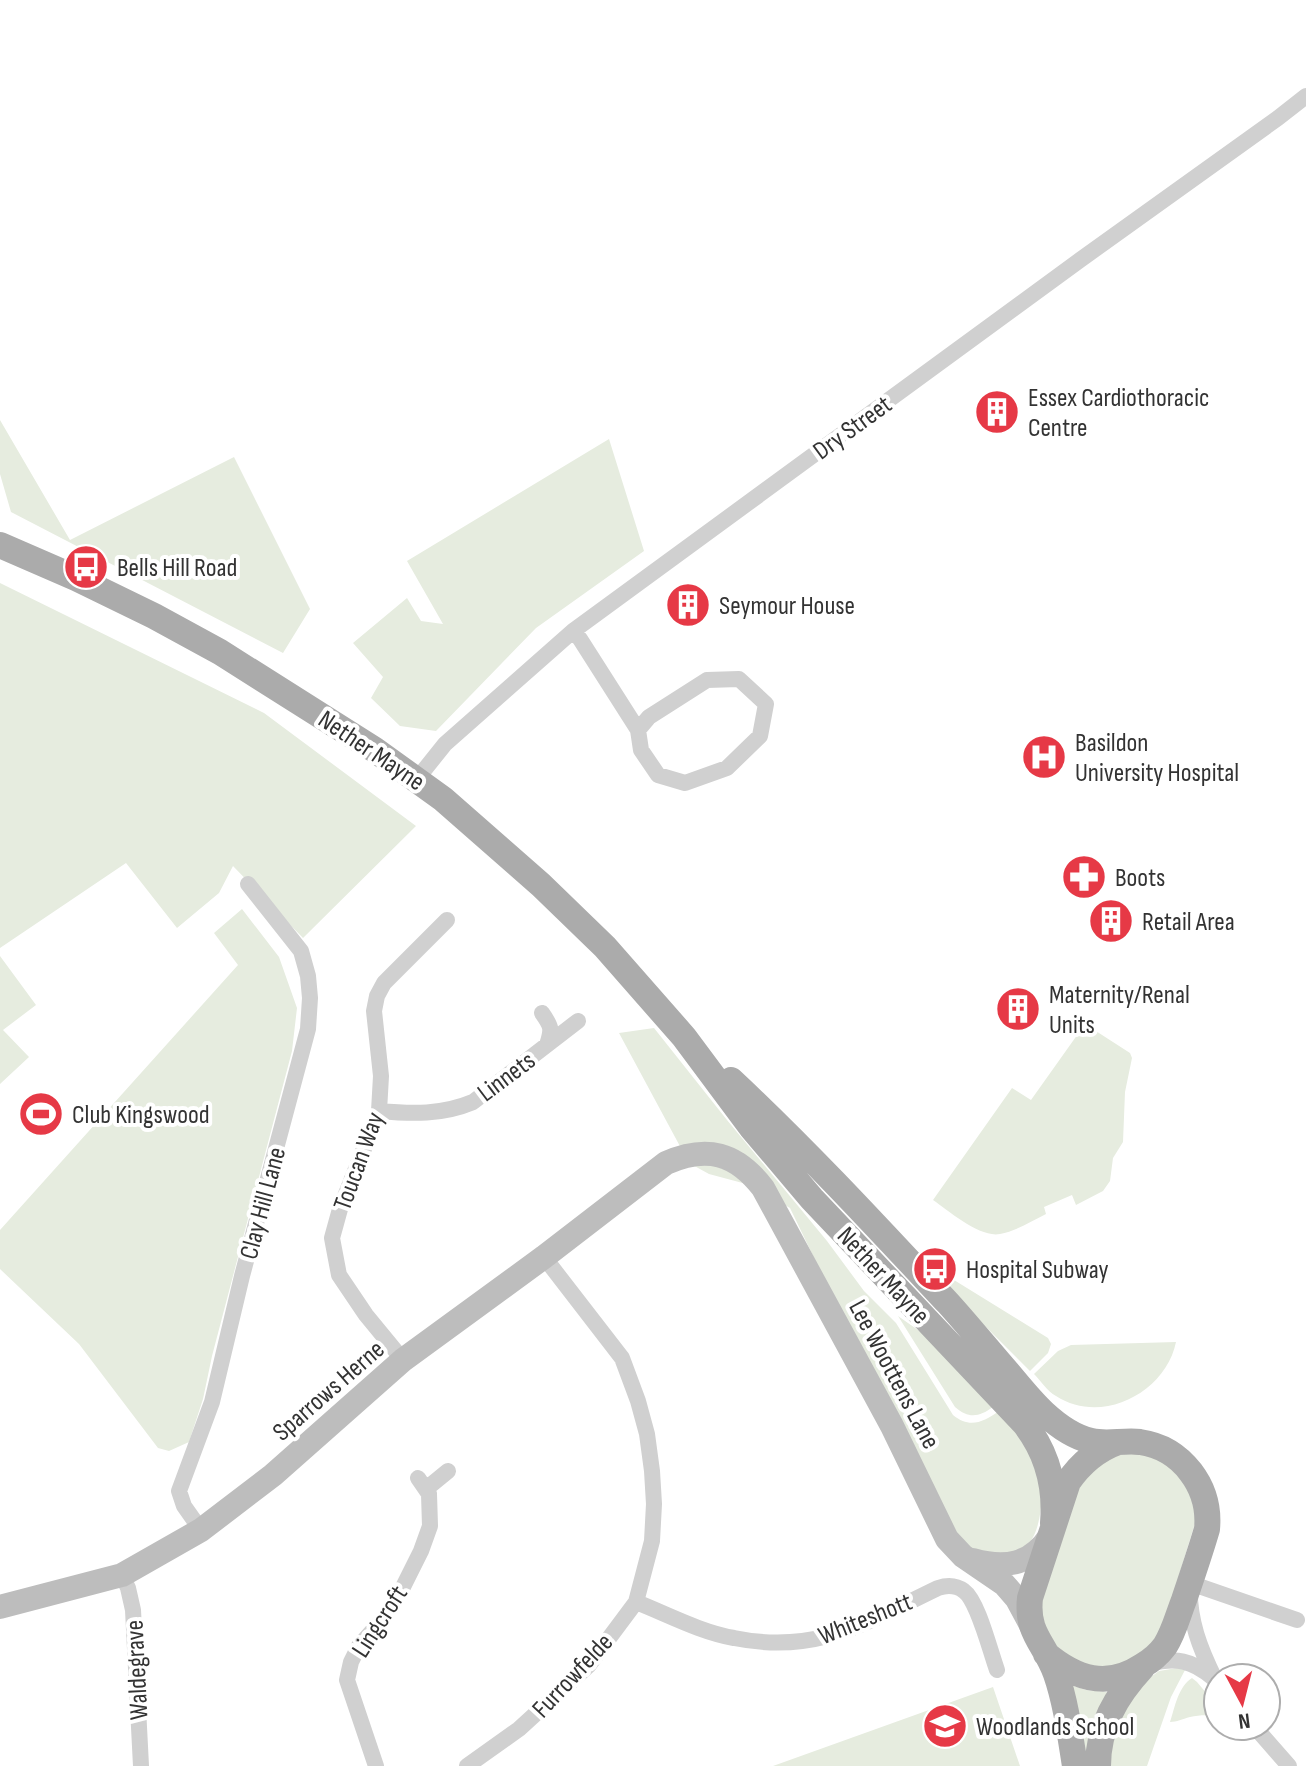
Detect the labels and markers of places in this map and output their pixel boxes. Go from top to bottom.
place label: Essex Cardiothoracic Centre [1028,383,1209,444]
building icon: Essex Cardiothoracic Centre [973,388,1021,436]
bus stop icon: Bells Hill Road [62,543,110,591]
place label: Bells Hill Road [117,553,237,584]
building icon: Seymour House [664,581,712,629]
place label: Seymour House [719,591,855,622]
place label: Basildon University Hospital [1075,728,1239,789]
hospital icon: Basildon University Hospital [1020,733,1068,781]
pharmacy icon: Boots [1060,853,1108,901]
place label: Boots [1115,863,1165,894]
building icon: Retail Area [1087,897,1135,945]
place label: Retail Area [1142,907,1235,938]
place label: Maternity/Renal Units [1049,980,1190,1041]
building icon: Maternity/Renal Units [994,985,1042,1033]
sports icon: Club Kingswood [17,1090,65,1138]
place label: Club Kingswood [72,1100,210,1131]
bus stop icon: Hospital Subway [911,1245,959,1293]
place label: Hospital Subway [966,1255,1109,1286]
school or university icon: Woodlands School [921,1702,969,1750]
place label: Woodlands School [976,1712,1134,1743]

